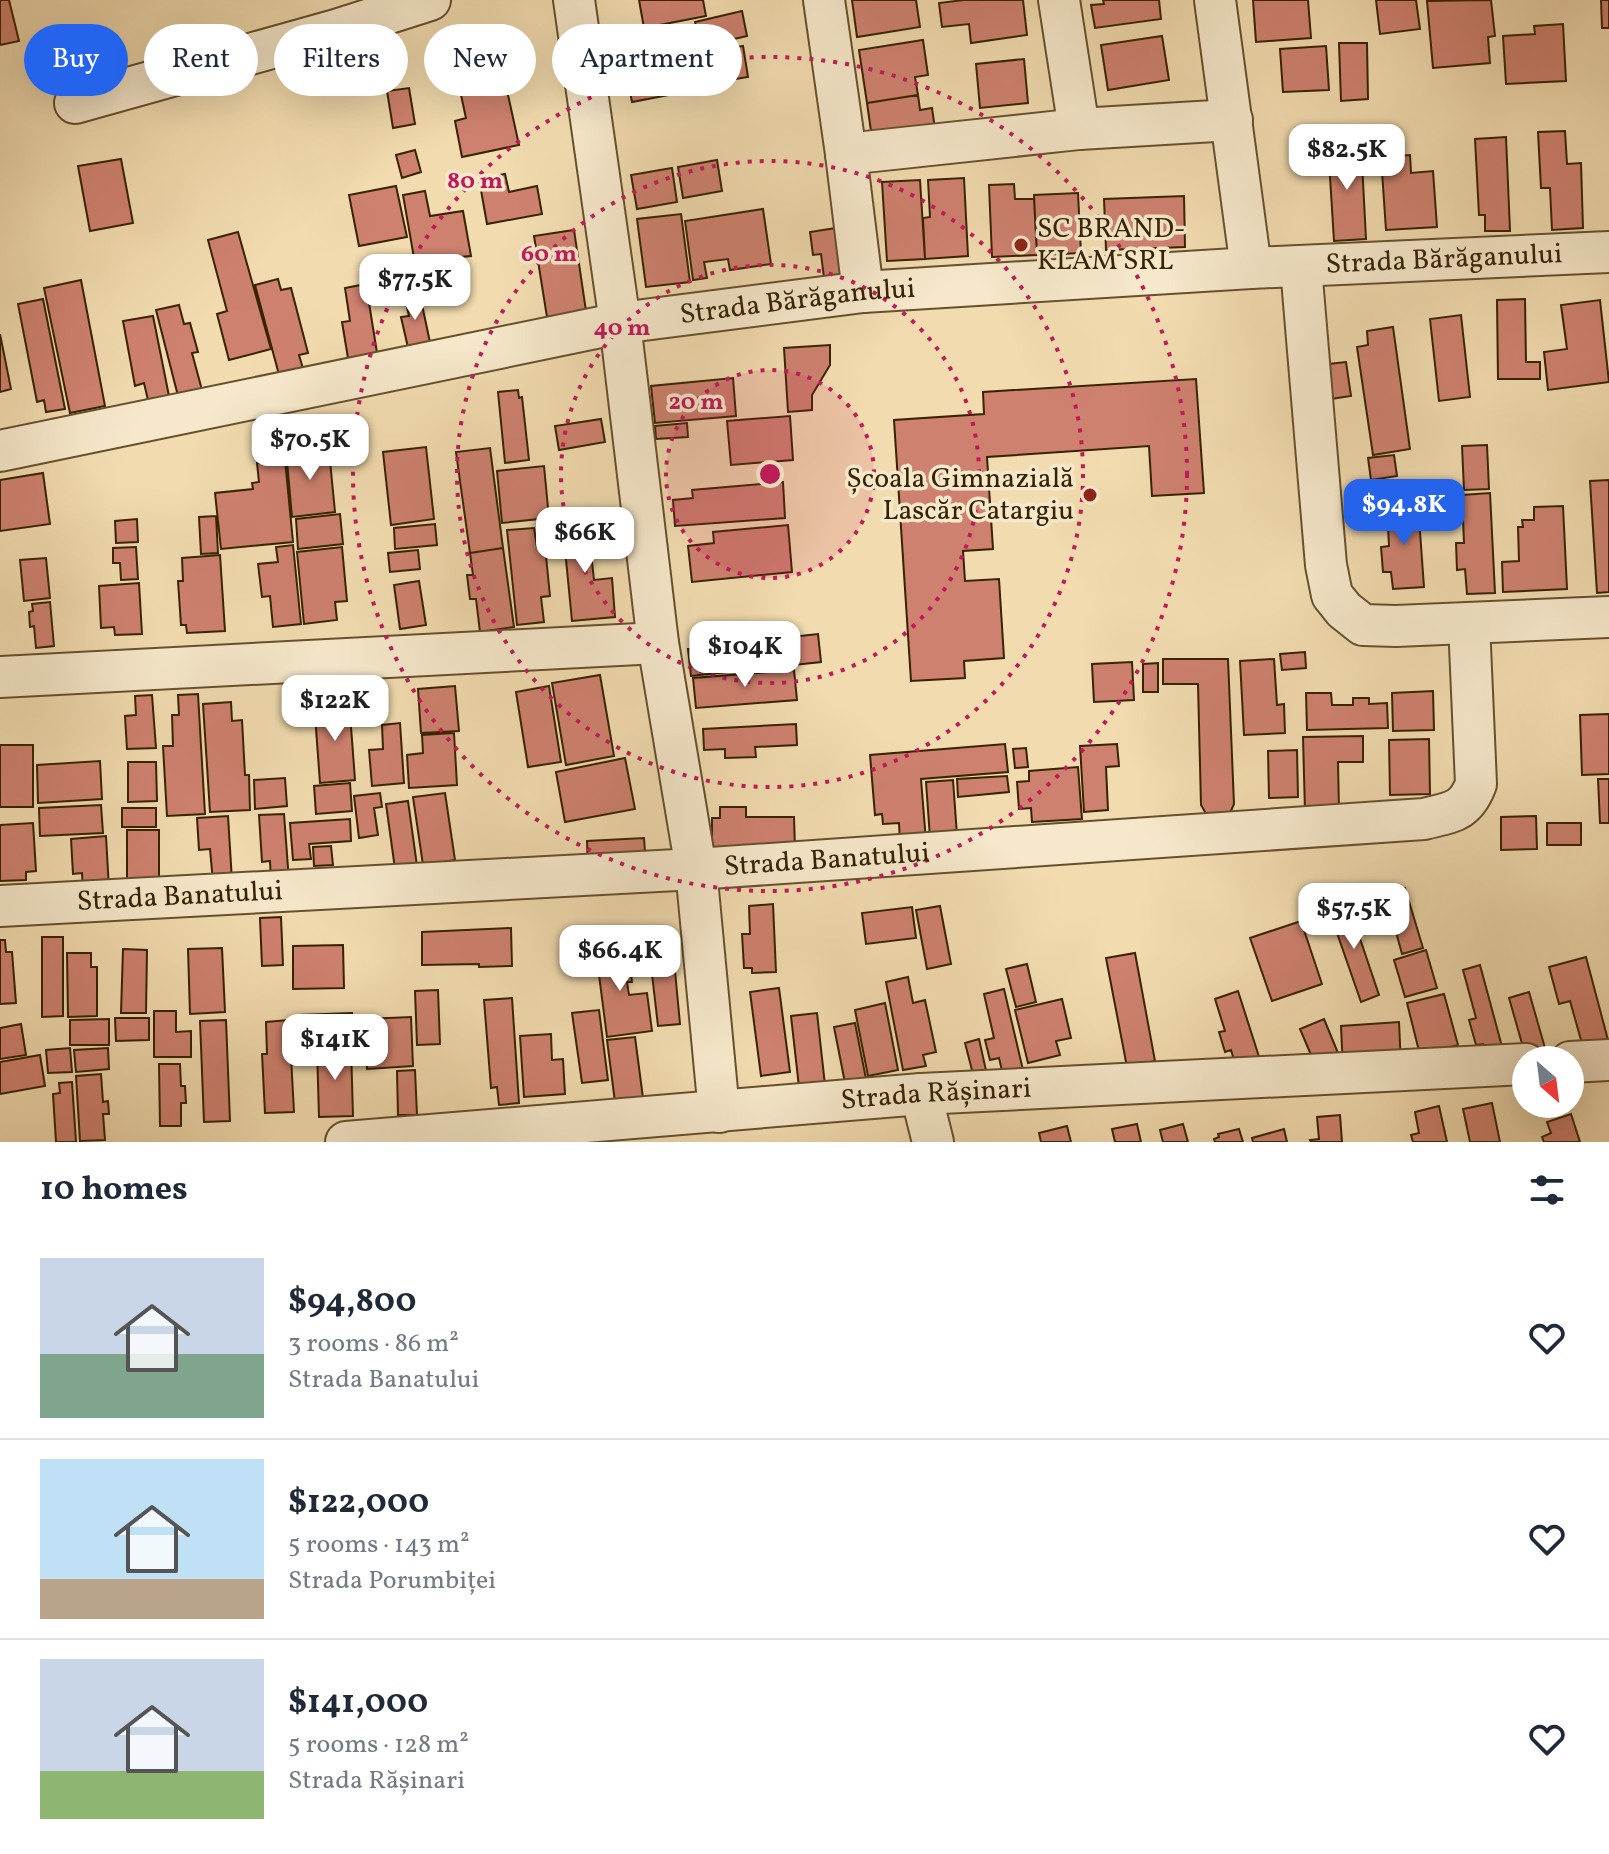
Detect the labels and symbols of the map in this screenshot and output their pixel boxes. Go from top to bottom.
pin: $82.5K [1282,124,1412,192]
text: 80 m [447,165,503,199]
place label: SC BRAND- KLAM SRL [1037,210,1186,281]
street label: Strada Bărăganului [1325,235,1563,284]
marker: SC BRAND- KLAM SRL [1012,236,1030,254]
text: 60 m [521,238,577,272]
pin: $77.5K [350,254,480,322]
street label: Strada Bărăganului [678,269,916,335]
text: 40 m [594,312,650,346]
text: 20 m [668,386,724,420]
pin: $70.5K [245,414,375,482]
centre of rings [756,460,784,488]
place label: Școala Gimnazială Lascăr Catargiu [846,460,1074,531]
pin: $94.8K [1339,479,1469,547]
marker: Școala Gimnazială Lascăr Catargiu [1081,486,1099,504]
pin: $66K [538,507,632,575]
pin: $104K [689,621,801,689]
pin: $122K [279,675,391,743]
street label: Strada Banatului [722,834,931,887]
street label: Strada Banatului [76,871,284,921]
pin: $57.5K [1289,883,1419,951]
pin: $66.4K [555,925,685,993]
pin: $141K [279,1014,391,1082]
north arrow [1512,1046,1584,1118]
street label: Strada Rășinari [839,1069,1032,1120]

